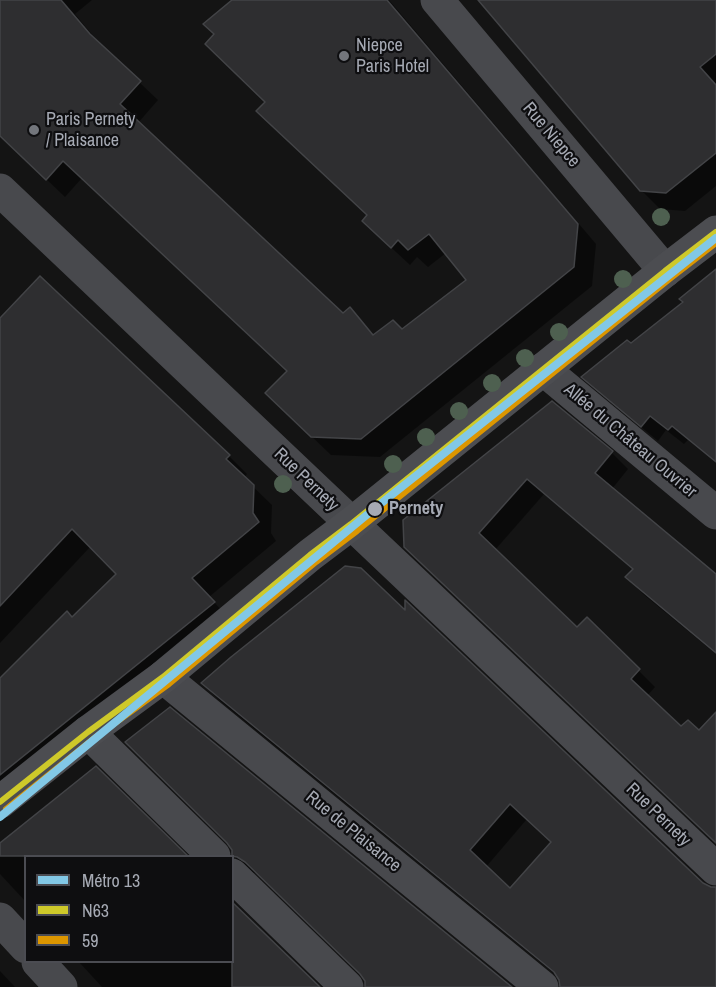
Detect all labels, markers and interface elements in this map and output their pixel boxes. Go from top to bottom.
place label: Niepce Paris Hotel [356,35,429,78]
marker: Niepce Paris Hotel [337,49,351,63]
street label: Rue Niepce [518,98,584,172]
place label: Paris Pernety / Plaisance [46,109,135,152]
marker: Paris Pernety / Plaisance [27,123,41,137]
street label: Allée du Château Ouvrier [559,379,701,503]
street label: Rue Pernety [269,444,343,516]
place label: Pernety [389,498,443,520]
marker: Pernety [366,500,384,518]
street label: Rue Pernety [621,779,695,851]
street label: Rue de Plaisance [301,787,405,877]
legend [24,855,234,963]
text: Métro 13 [82,868,140,893]
text: N63 [82,898,109,923]
text: 59 [82,928,98,953]

